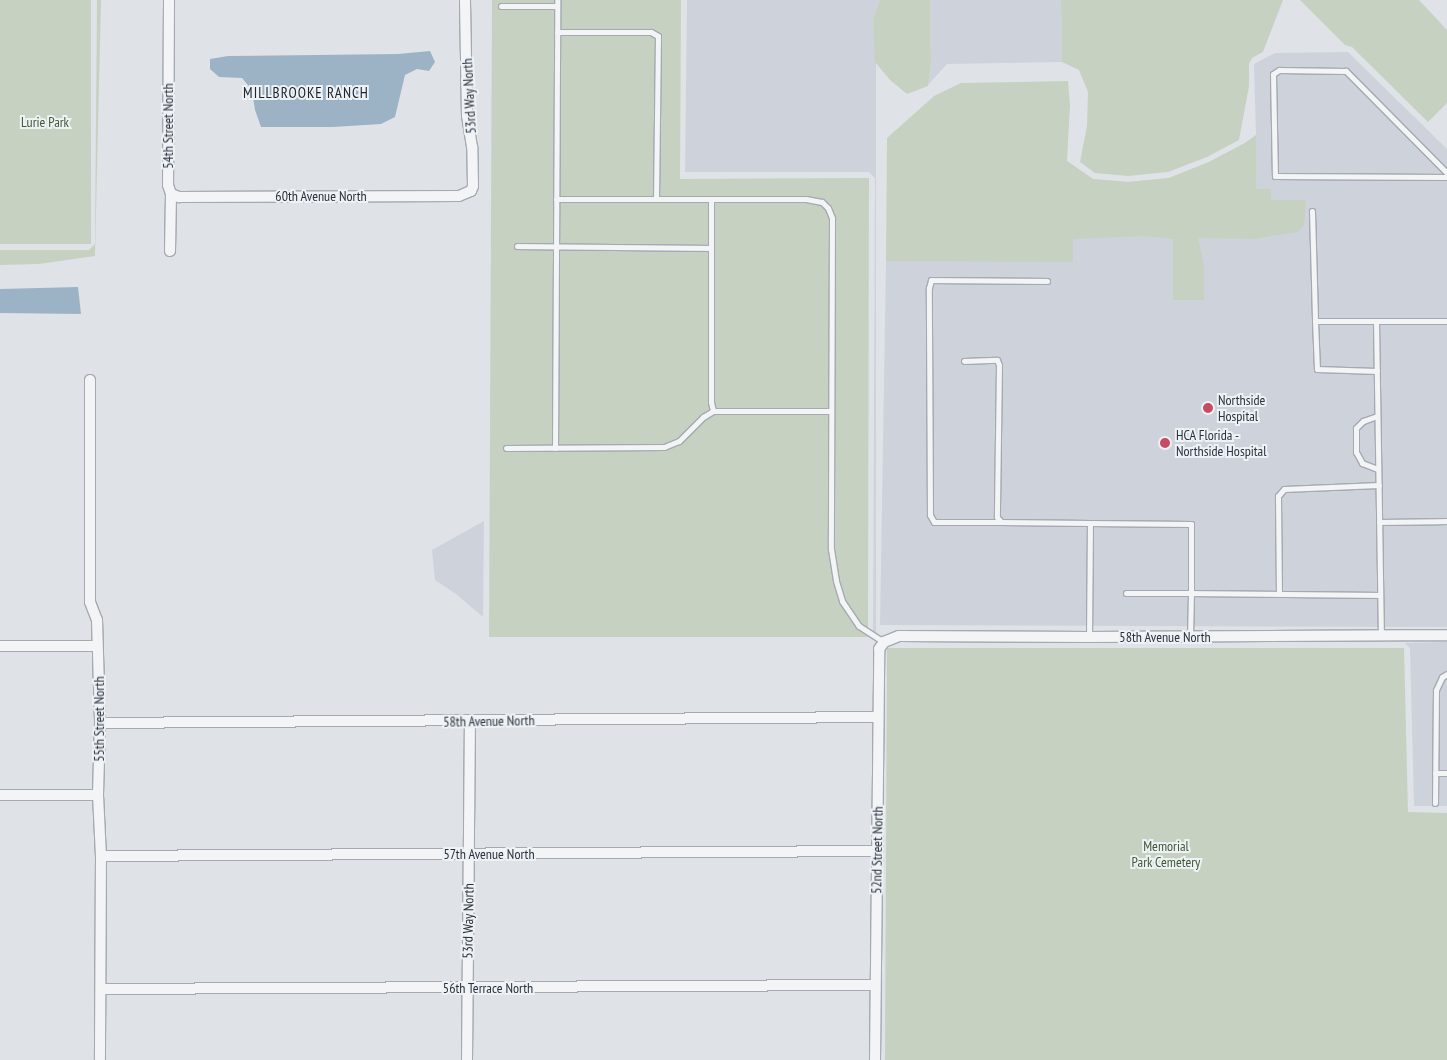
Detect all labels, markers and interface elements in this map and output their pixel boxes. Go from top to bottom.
street label: 53rd Way North [459,58,479,134]
street label: 54th Street North [160,83,176,169]
district label: MILLBROOKE RANCH [241,84,371,102]
park label: Lurie Park [21,114,69,130]
street label: 60th Avenue North [275,188,367,204]
place label: Northside Hospital [1218,392,1265,424]
marker: Northside Hospital [1202,402,1214,414]
place label: HCA Florida - Northside Hospital [1176,427,1266,460]
marker: HCA Florida - Northside Hospital [1158,436,1172,450]
street label: 58th Avenue North [1119,629,1211,645]
street label: 55th Street North [91,676,107,762]
street label: 58th Avenue North [443,712,535,730]
street label: 52nd Street North [868,806,886,894]
park label: Memorial Park Cemetery [1131,838,1201,870]
street label: 57th Avenue North [443,846,535,862]
street label: 53rd Way North [459,883,477,959]
street label: 56th Terrace North [443,980,533,996]

